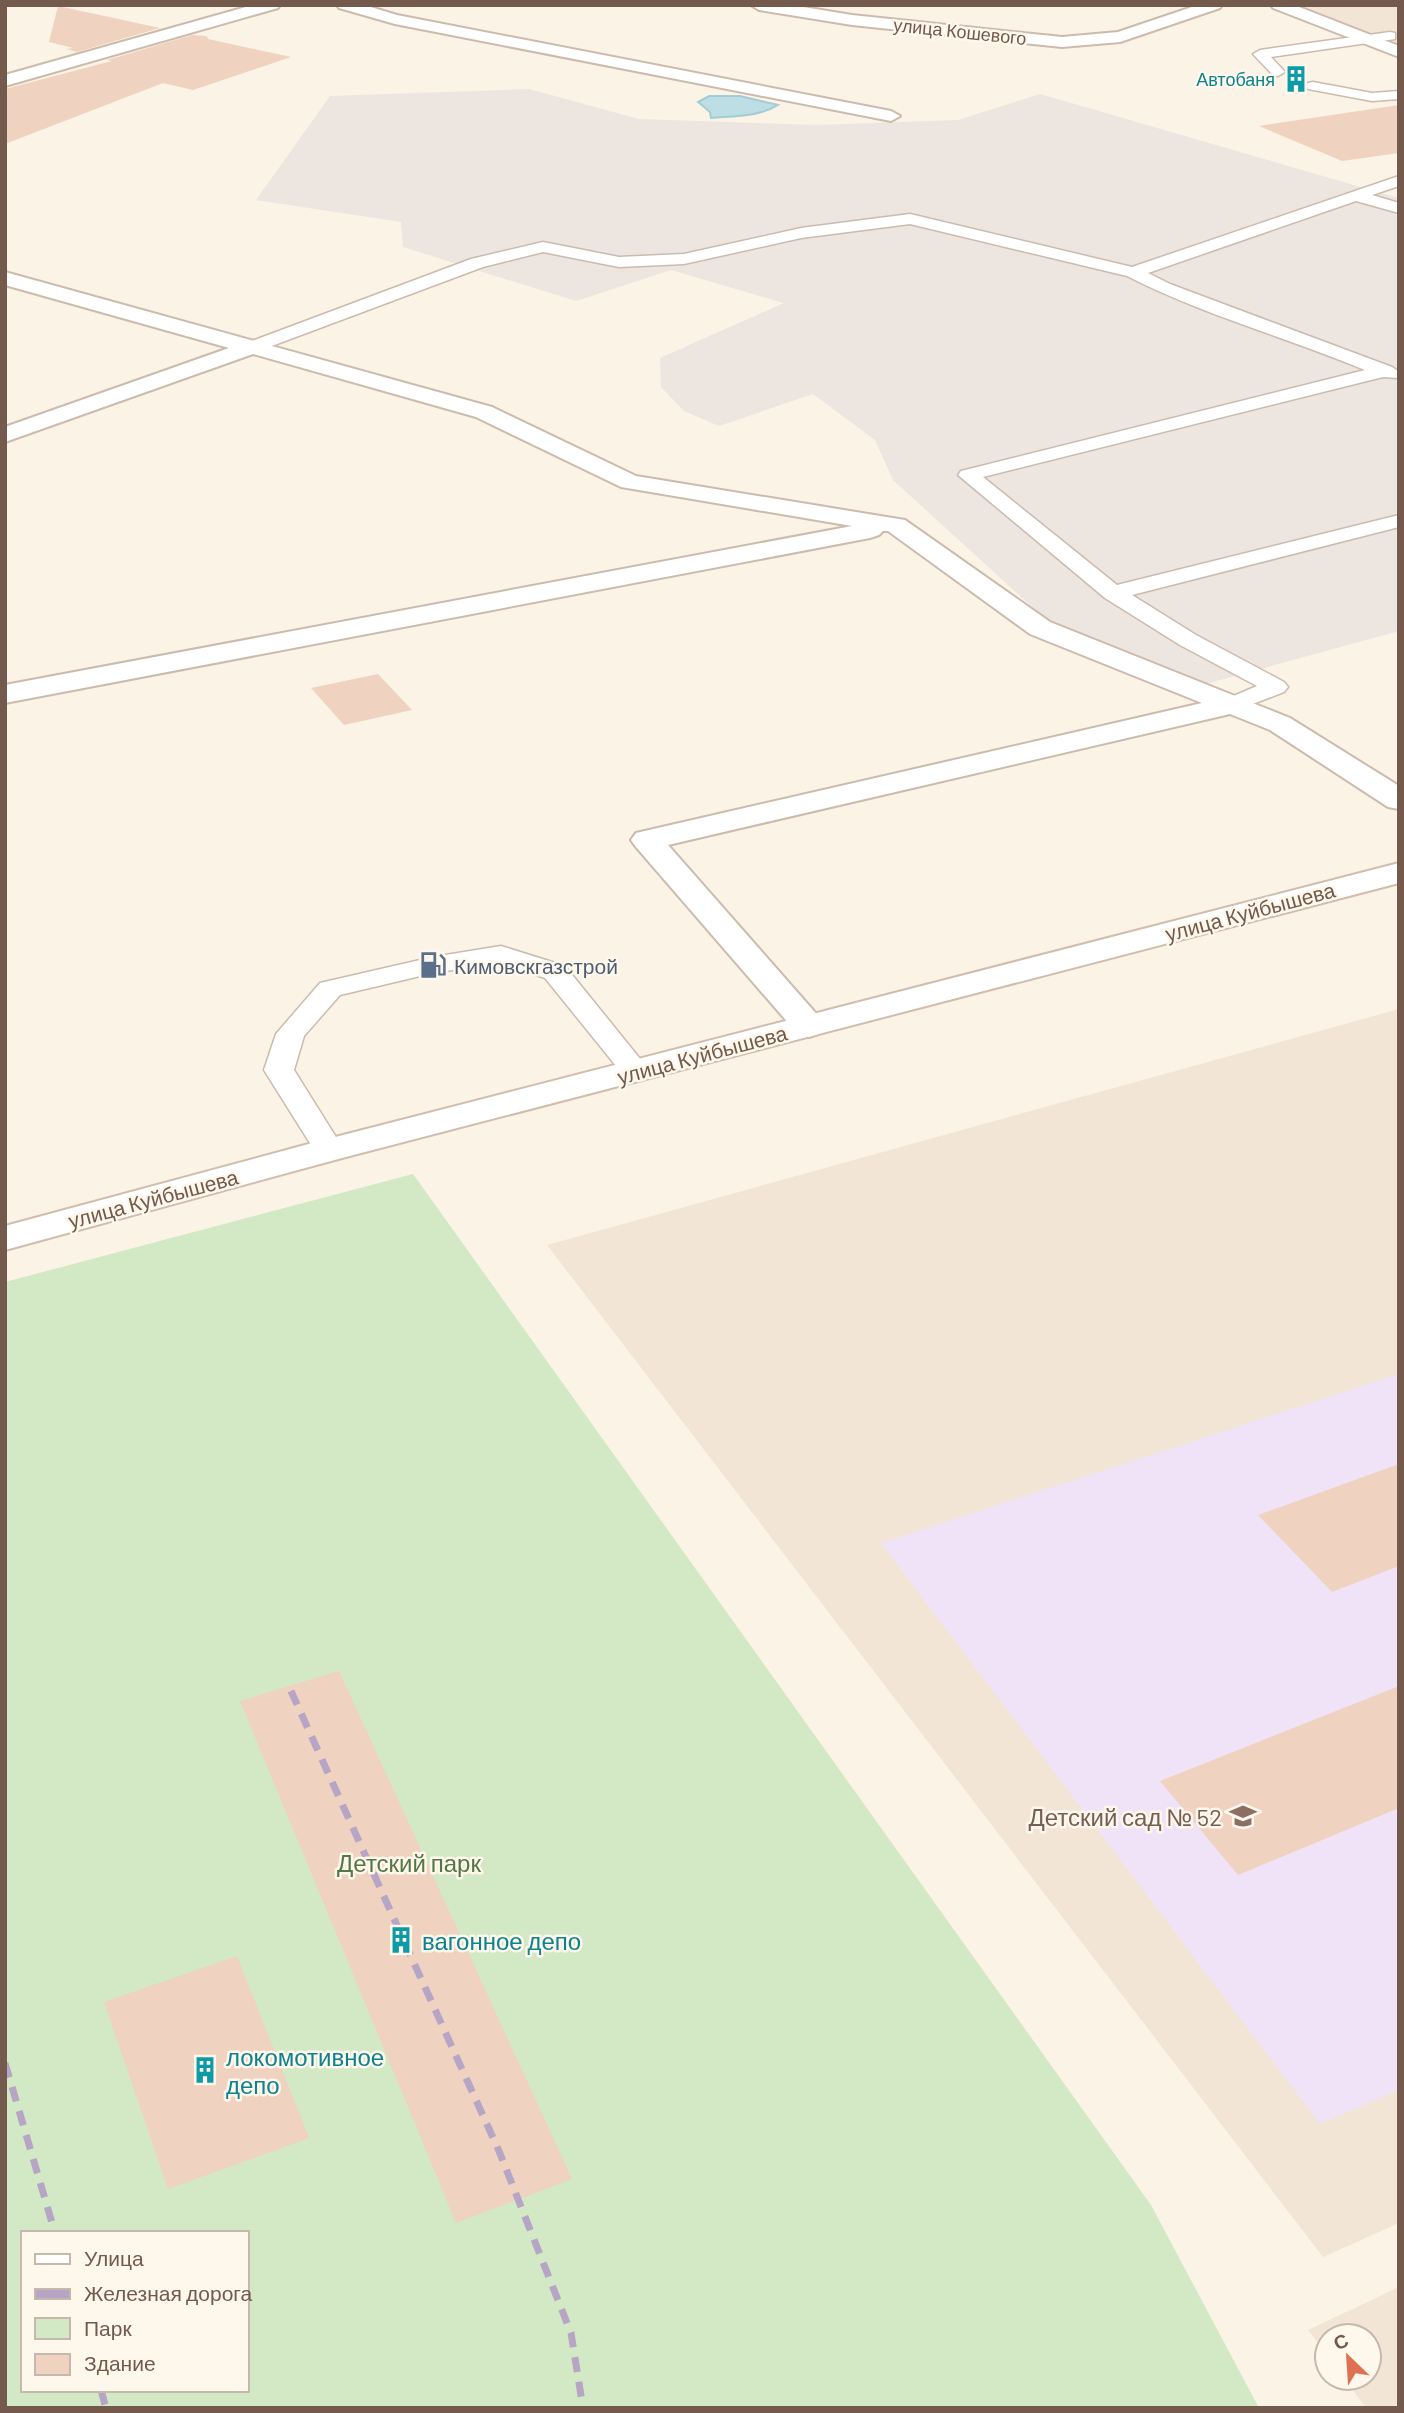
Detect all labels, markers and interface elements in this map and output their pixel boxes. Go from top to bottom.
street label: улица Кошевого [892,13,1028,49]
building icon: Автобаня [1281,64,1311,94]
place label: Автобаня [1196,68,1275,90]
street label: улица Куйбышева [1162,876,1338,946]
fuel station icon: Кимовскгазстрой [418,950,448,980]
place label: Кимовскгазстрой [454,953,618,978]
street label: улица Куйбышева [614,1019,790,1089]
street label: улица Куйбышева [65,1163,241,1233]
school or university icon: Детский сад № 52 [1228,1801,1258,1831]
place label: Детский сад № 52 [1028,1802,1222,1831]
park label: Детский парк [337,1848,481,1877]
building icon: вагонное депо [386,1925,416,1955]
place label: вагонное депо [422,1926,581,1955]
place label: локомотивное депо [226,2042,384,2099]
building icon: локомотивное депо [190,2055,220,2085]
legend [21,2231,248,2392]
text: Улица [84,2245,144,2270]
text: Железная дорога [84,2280,253,2305]
text: Парк [84,2315,132,2340]
north arrow [1313,2322,1383,2392]
text: С [1330,2328,1352,2354]
text: Здание [84,2350,156,2375]

